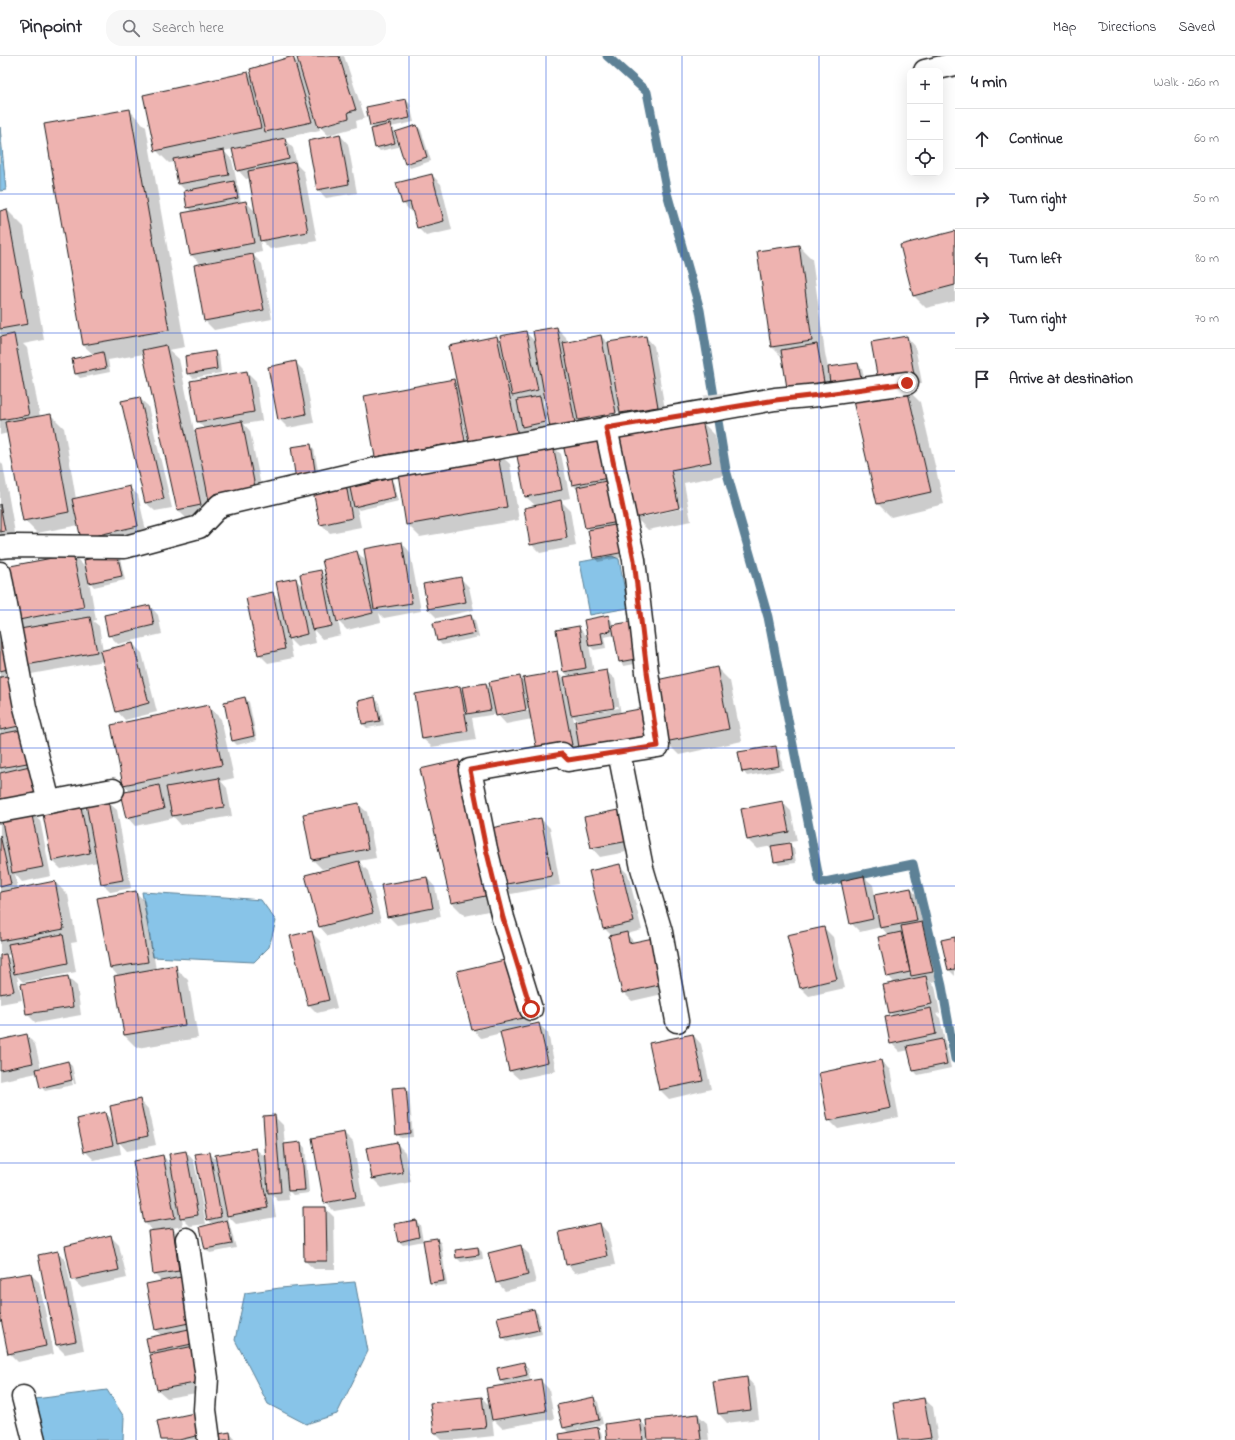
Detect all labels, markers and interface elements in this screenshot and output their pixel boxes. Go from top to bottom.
search box [106,10,386,46]
text: Pinpoint [20,14,82,41]
icon: search [120,17,142,39]
text: Search here [152,17,224,39]
text: Map [1053,17,1076,38]
text: Directions [1098,17,1156,38]
text: Saved [1178,17,1215,38]
map controls [907,68,943,176]
button: + [907,68,943,104]
text: 4 min [971,70,1007,95]
text: Walk · 260 m [1154,73,1219,92]
button: − [907,104,943,140]
icon: ahead [971,128,993,150]
text: Continue [1009,128,1063,150]
text: 60 m [1194,129,1219,148]
button: locate [907,140,943,176]
icon: right [971,188,993,210]
text: Turn right [1009,188,1067,210]
text: 50 m [1193,189,1219,208]
icon: left [971,248,993,270]
text: Turn left [1009,248,1062,270]
text: 80 m [1195,249,1219,268]
icon: right [971,308,993,330]
text: Turn right [1009,308,1067,330]
text: 70 m [1195,309,1219,328]
icon: arrive [971,368,993,390]
text: Arrive at destination [1009,368,1133,390]
route end [898,374,916,392]
route start [522,1000,540,1018]

